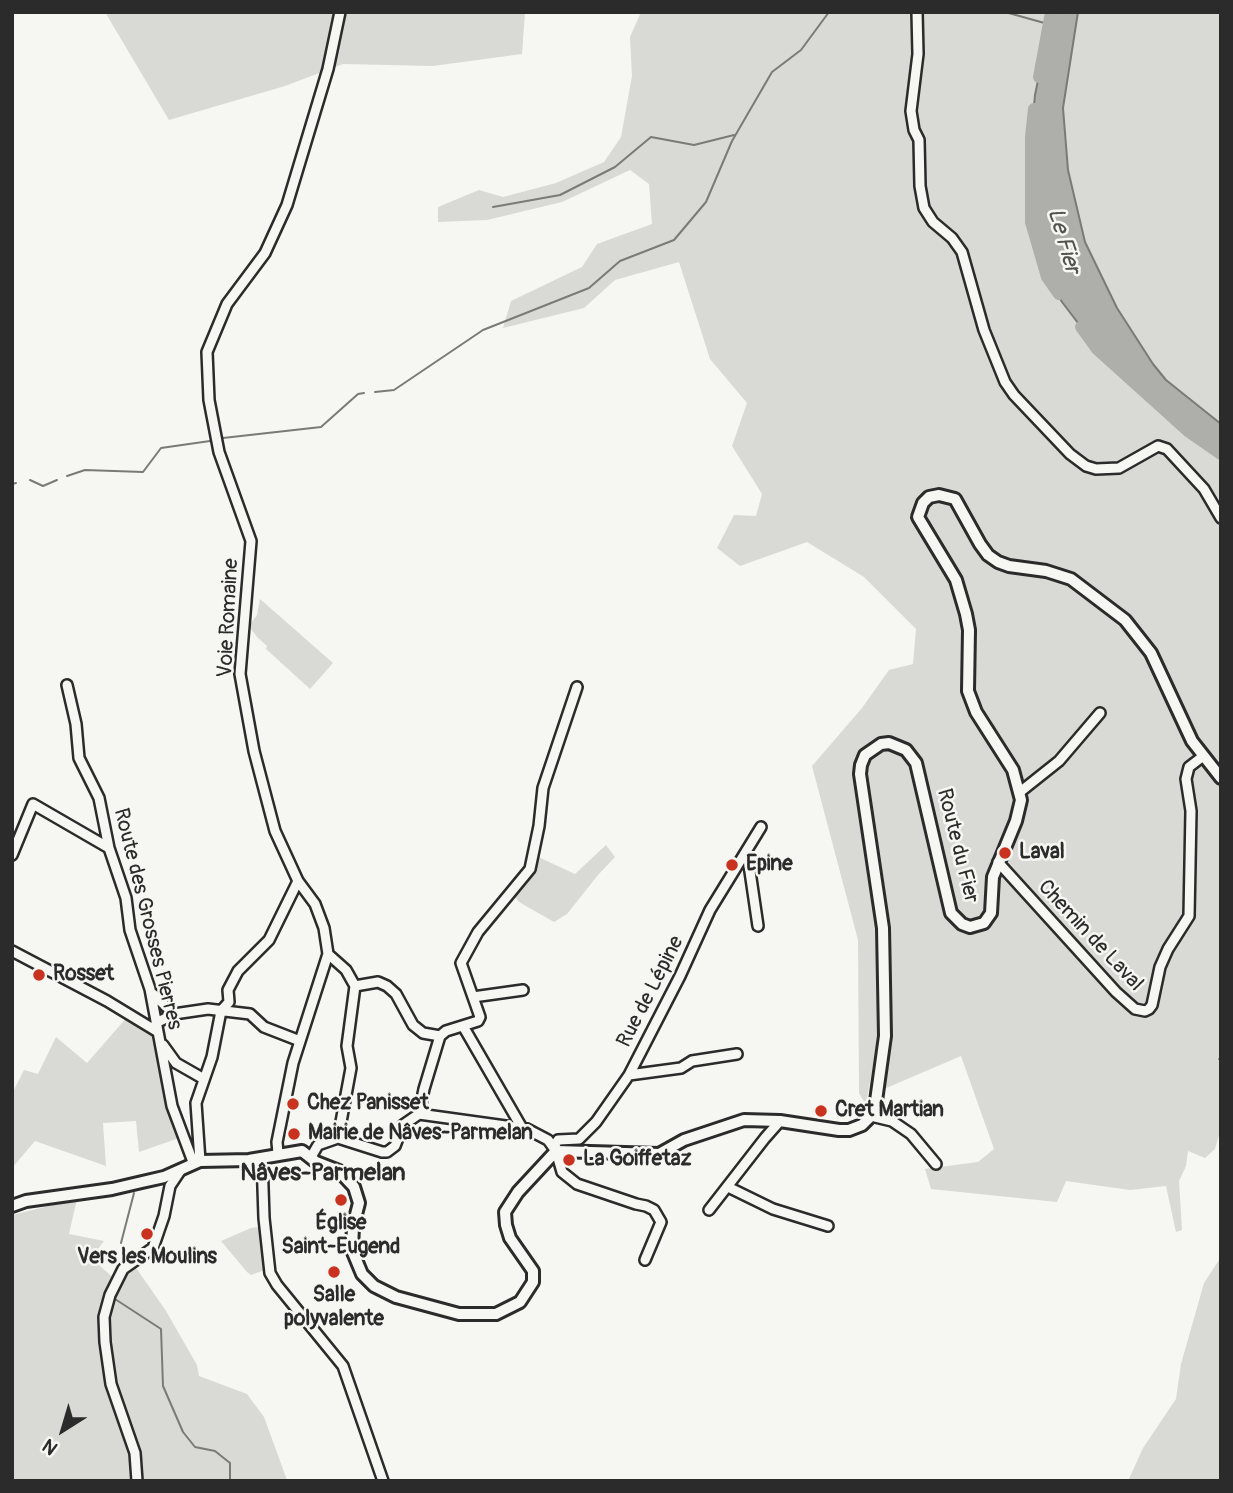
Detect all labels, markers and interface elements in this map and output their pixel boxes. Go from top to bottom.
water label: Le Fier [1041,205,1085,277]
street label: Voie Romaine [213,558,245,678]
street label: Route du Fier [931,786,983,906]
street label: Route des Grosses Pierres [107,806,187,1032]
place label: Laval [1019,840,1065,866]
marker: Laval [997,845,1013,861]
place label: Epine [746,852,793,878]
marker: Epine [724,857,740,873]
street label: Chemin de Laval [1032,875,1148,997]
street label: Rue de Lépine [612,932,690,1052]
place label: Rosset [53,962,114,988]
marker: Rosset [31,967,47,983]
place label: Chez Panisset [307,1091,429,1117]
marker: Chez Panisset [285,1096,301,1112]
place label: Cret Martian [835,1098,944,1124]
marker: Cret Martian [813,1103,829,1119]
place label: Mairie de Nâves-Parmelan [308,1121,533,1147]
marker: Mairie de Nâves-Parmelan [286,1126,302,1142]
place label: La Goiffetaz [583,1147,691,1173]
marker: La Goiffetaz [561,1152,577,1168]
district label: Nâves-Parmelan [240,1160,406,1188]
marker: Église Saint-Eugend [333,1192,349,1208]
place label: Église Saint-Eugend [282,1211,400,1261]
marker: Vers les Moulins [139,1226,155,1242]
place label: Vers les Moulins [77,1245,217,1271]
marker: Salle polyvalente [326,1264,342,1280]
place label: Salle polyvalente [284,1283,384,1333]
north arrow [28,1395,98,1465]
text: N [38,1433,63,1460]

